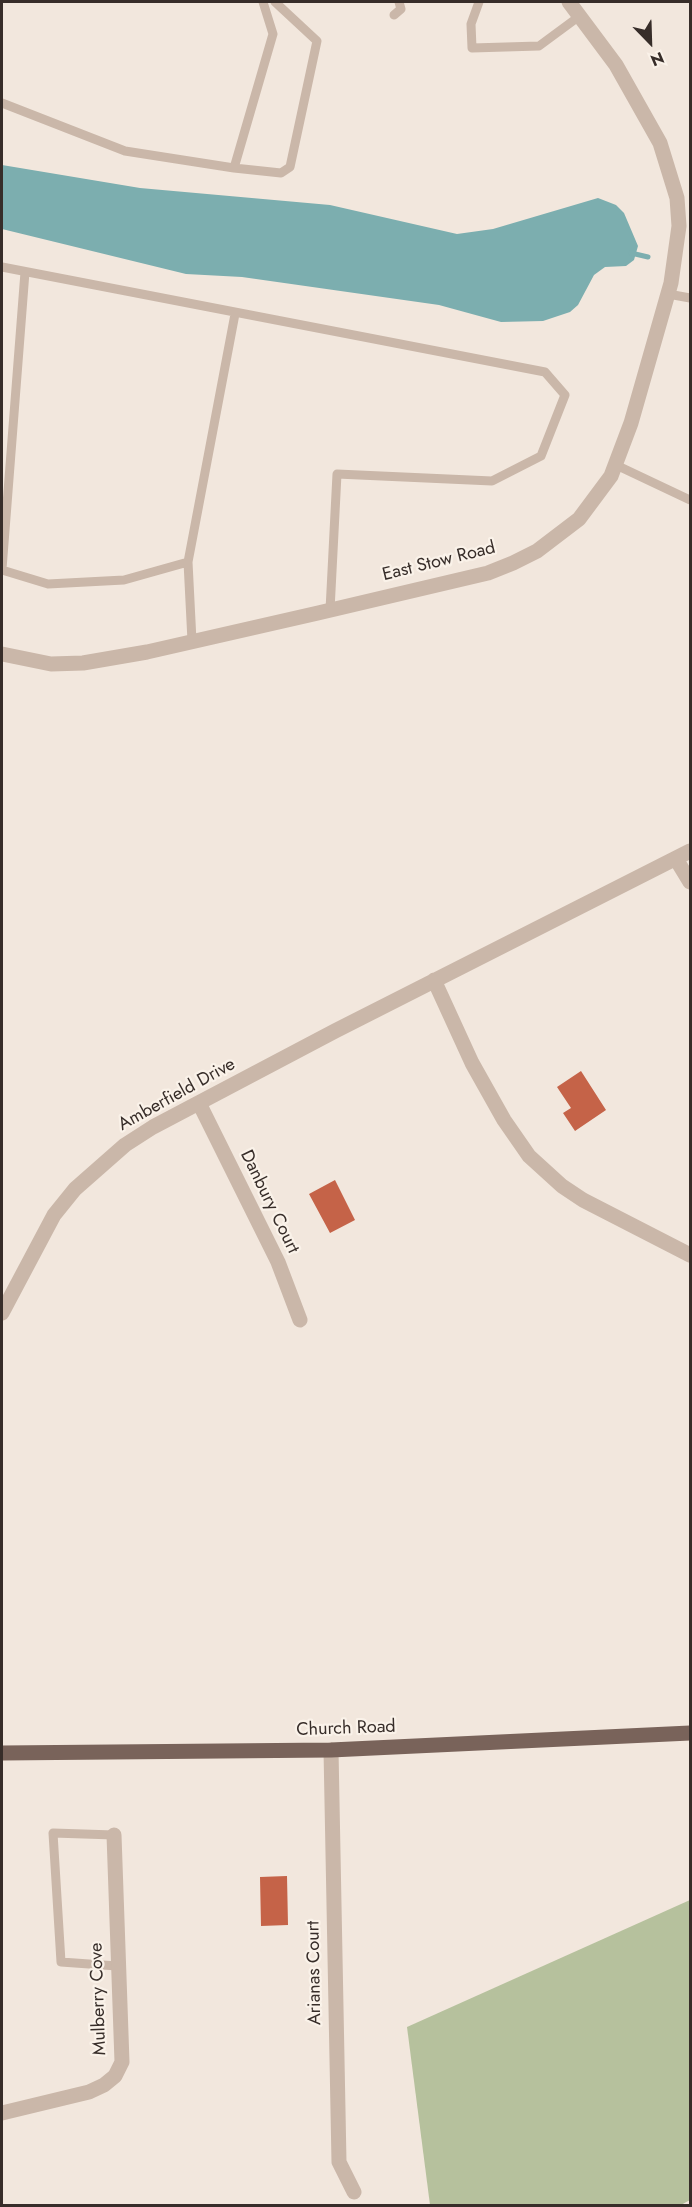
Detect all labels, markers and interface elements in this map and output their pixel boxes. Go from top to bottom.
north arrow [620,12,680,72]
text: N [647,46,668,72]
street label: East Stow Road [380,538,498,586]
street label: Amberfield Drive [115,1054,239,1136]
street label: Danbury Court [235,1147,303,1257]
street label: Church Road [296,1716,396,1742]
street label: Arianas Court [303,1921,327,2025]
street label: Mulberry Cove [86,1942,112,2056]

